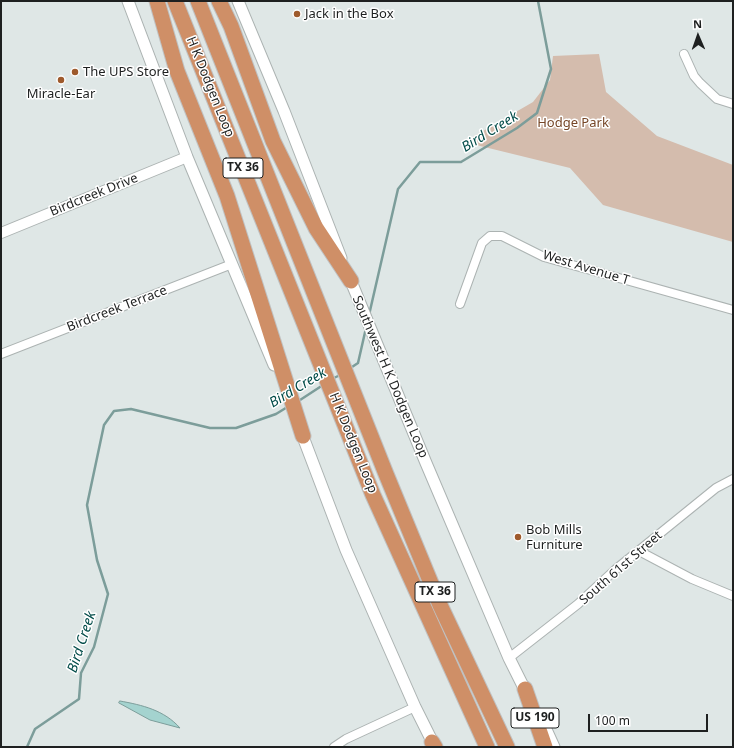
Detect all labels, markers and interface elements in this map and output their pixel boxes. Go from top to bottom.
place label: Jack in the Box [305,6,394,22]
marker: Jack in the Box [292,9,302,19]
north arrow [678,16,718,56]
text: N [693,16,702,31]
street label: H K Dodgen Loop [183,34,237,140]
place label: The UPS Store [83,64,169,80]
marker: The UPS Store [70,67,80,77]
marker: Miracle-Ear [56,75,66,85]
place label: Miracle-Ear [27,86,95,102]
water label: Bird Creek [459,108,521,156]
park label: Hodge Park [537,115,609,131]
road number: TX 36 [223,158,263,178]
street label: Birdcreek Drive [48,170,140,220]
street label: West Avenue T [541,247,631,289]
street label: Birdcreek Terrace [65,283,169,335]
street label: Southwest H K Dodgen Loop [349,294,431,460]
water label: Bird Creek [266,364,330,412]
street label: H K Dodgen Loop [326,390,380,496]
place label: Bob Mills Furniture [526,522,583,553]
street label: South 61st Street [576,528,666,608]
marker: Bob Mills Furniture [513,532,523,542]
road number: TX 36 [415,582,455,602]
water label: Bird Creek [64,609,100,675]
scale bar [590,706,710,732]
road number: US 190 [511,708,559,728]
text: 100 m [595,712,630,729]

